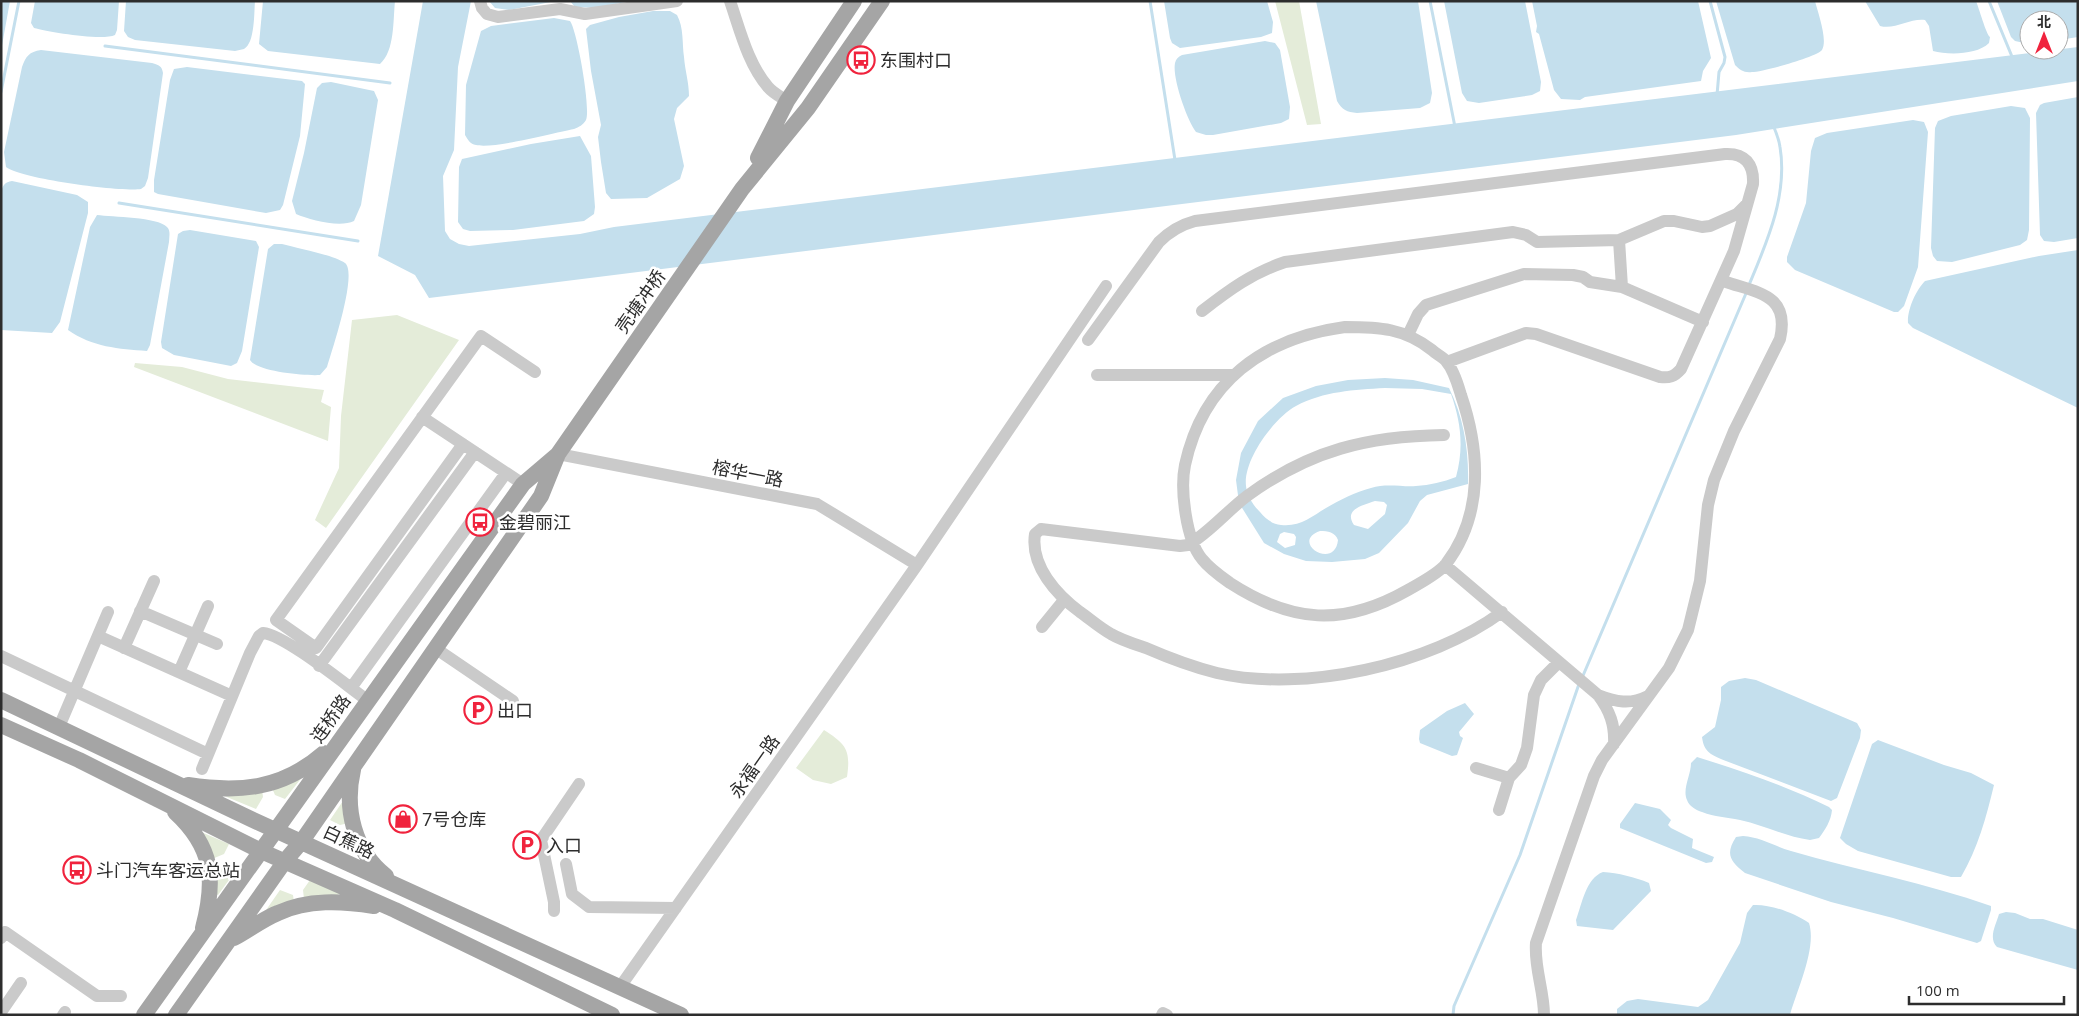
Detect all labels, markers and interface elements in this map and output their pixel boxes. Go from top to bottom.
north arrow [2019,10,2069,60]
text: 北 [2037,12,2051,31]
bus stop icon: 东围村口 [846,45,876,75]
place label: 东围村口 [880,48,952,72]
street label: 壳塘冲桥 [610,265,670,337]
street label: 榕华一路 [710,454,786,492]
bus stop icon: 金碧丽江 [465,507,495,537]
place label: 金碧丽江 [499,510,571,534]
street label: 连桥路 [305,689,355,747]
parking icon: 出口 [463,695,493,725]
place label: 出口 [497,698,533,722]
street label: 永福一路 [724,730,784,802]
shop icon: 7号仓库 [388,804,418,834]
place label: 7号仓库 [422,807,486,831]
street label: 白蕉路 [319,819,379,863]
parking icon: 入口 [512,830,542,860]
place label: 入口 [546,833,582,857]
bus stop icon: 斗门汽车客运总站 [62,855,92,885]
place label: 斗门汽车客运总站 [96,858,240,882]
scale bar [1909,974,2064,1006]
text: 100 m [1916,980,1960,1000]

